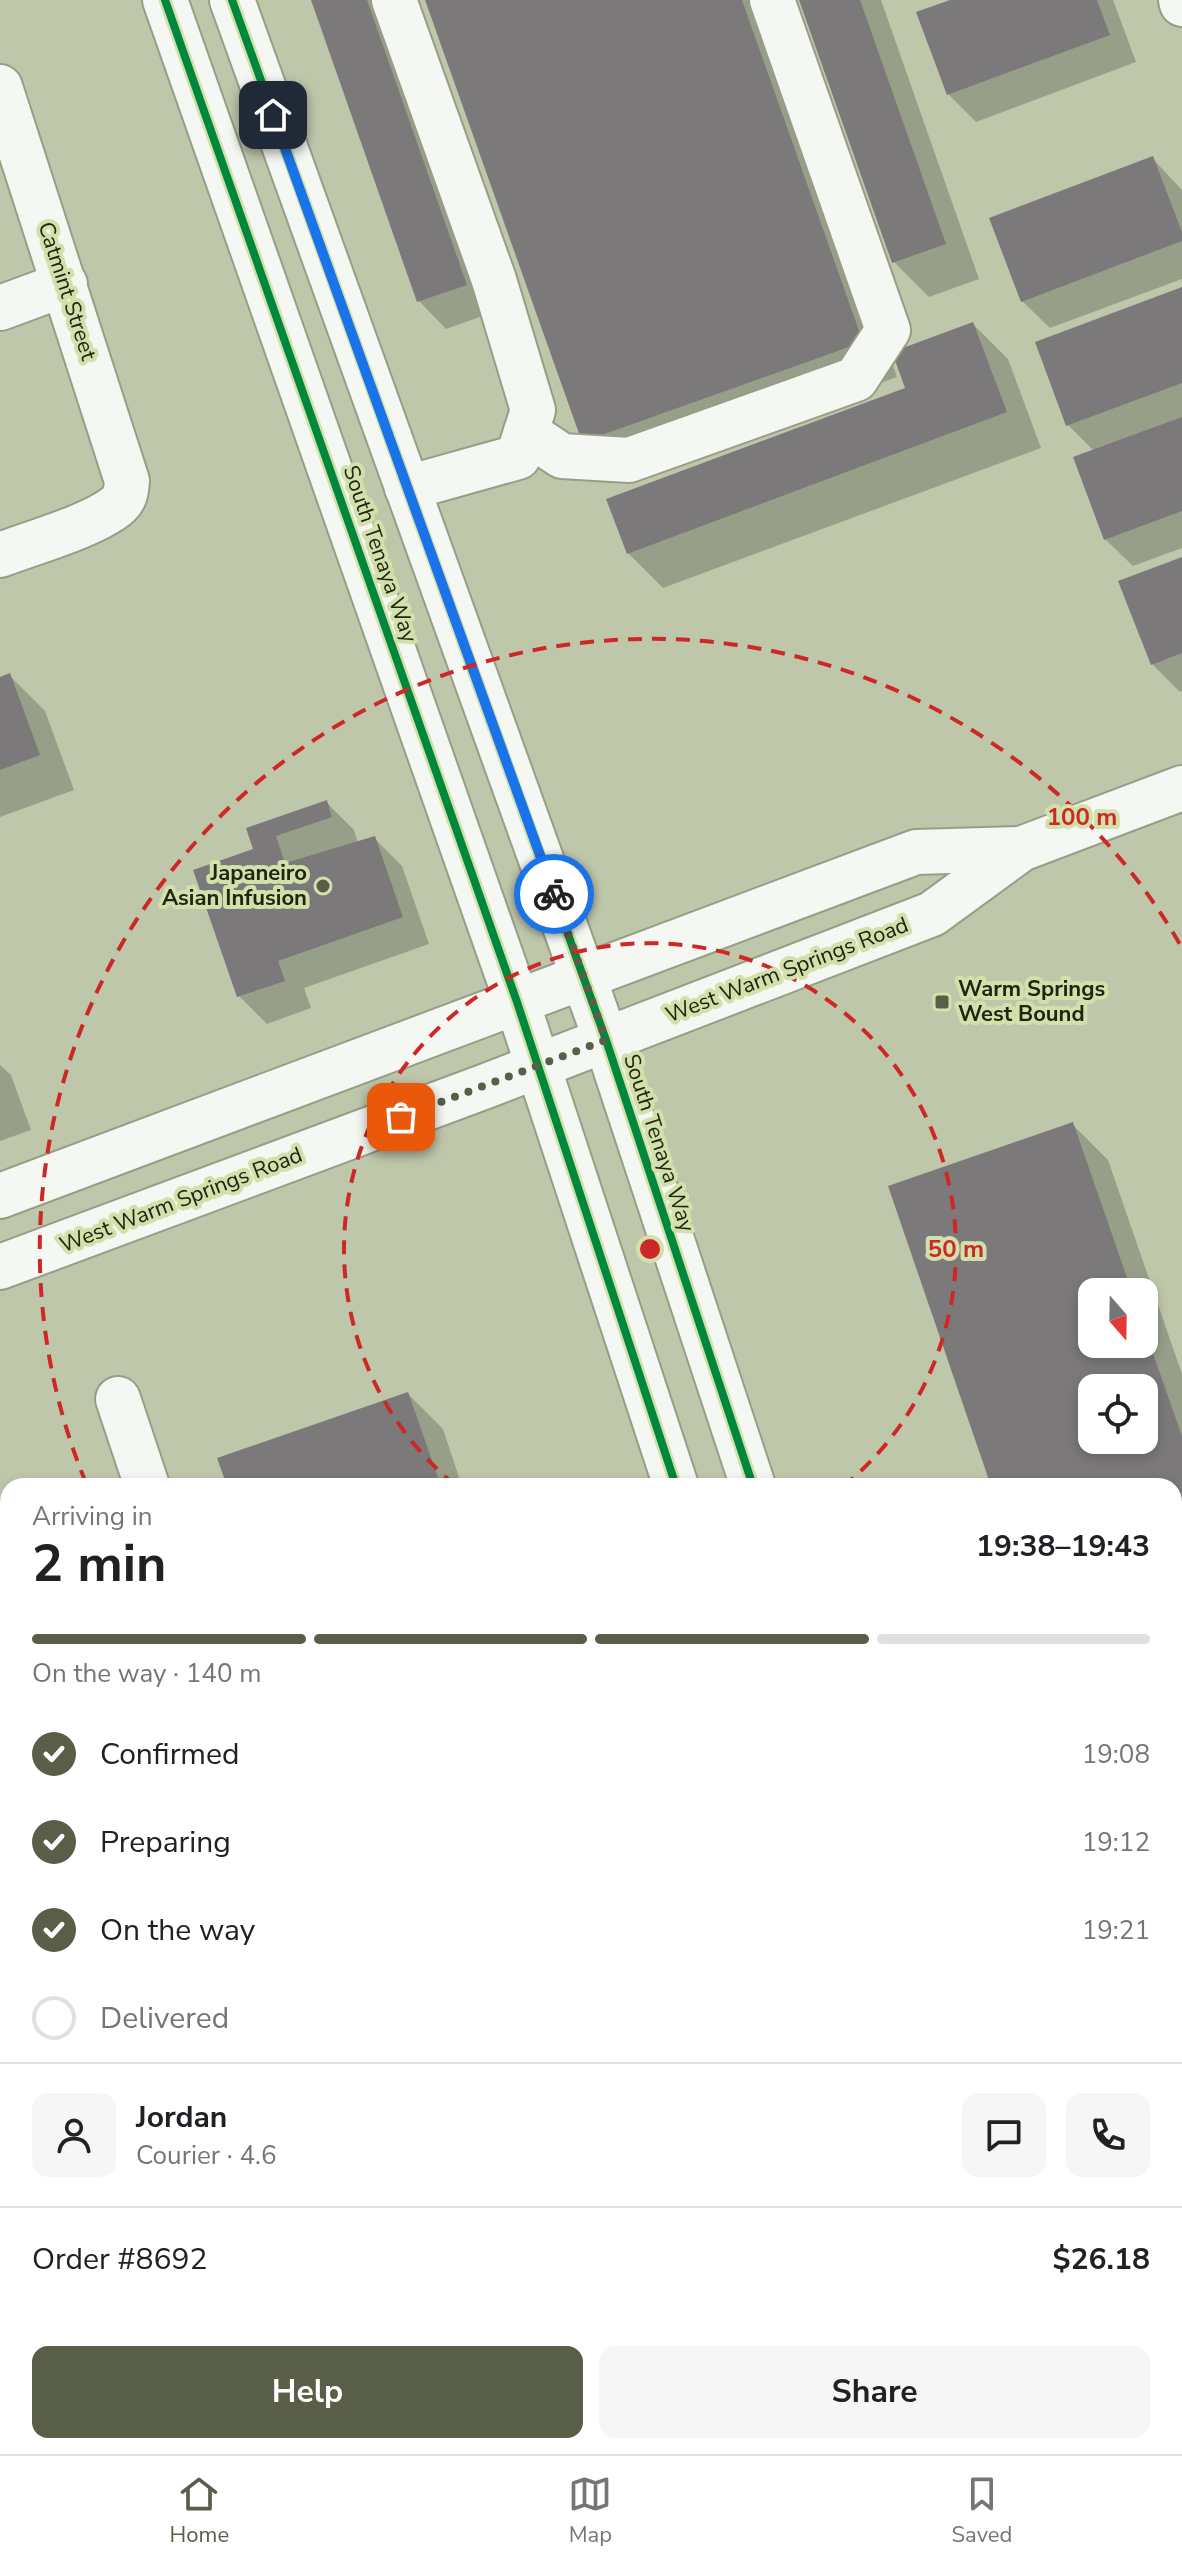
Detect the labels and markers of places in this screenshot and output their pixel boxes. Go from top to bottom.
pin [239,81,307,149]
place label: Japaneiro Asian Infusion [162,858,307,913]
marker: Japaneiro Asian Infusion [314,877,332,895]
place label: Warm Springs West Bound [958,974,1105,1029]
marker: Warm Springs West Bound [933,993,951,1011]
pin [367,1083,435,1151]
centre of rings [636,1235,664,1263]

